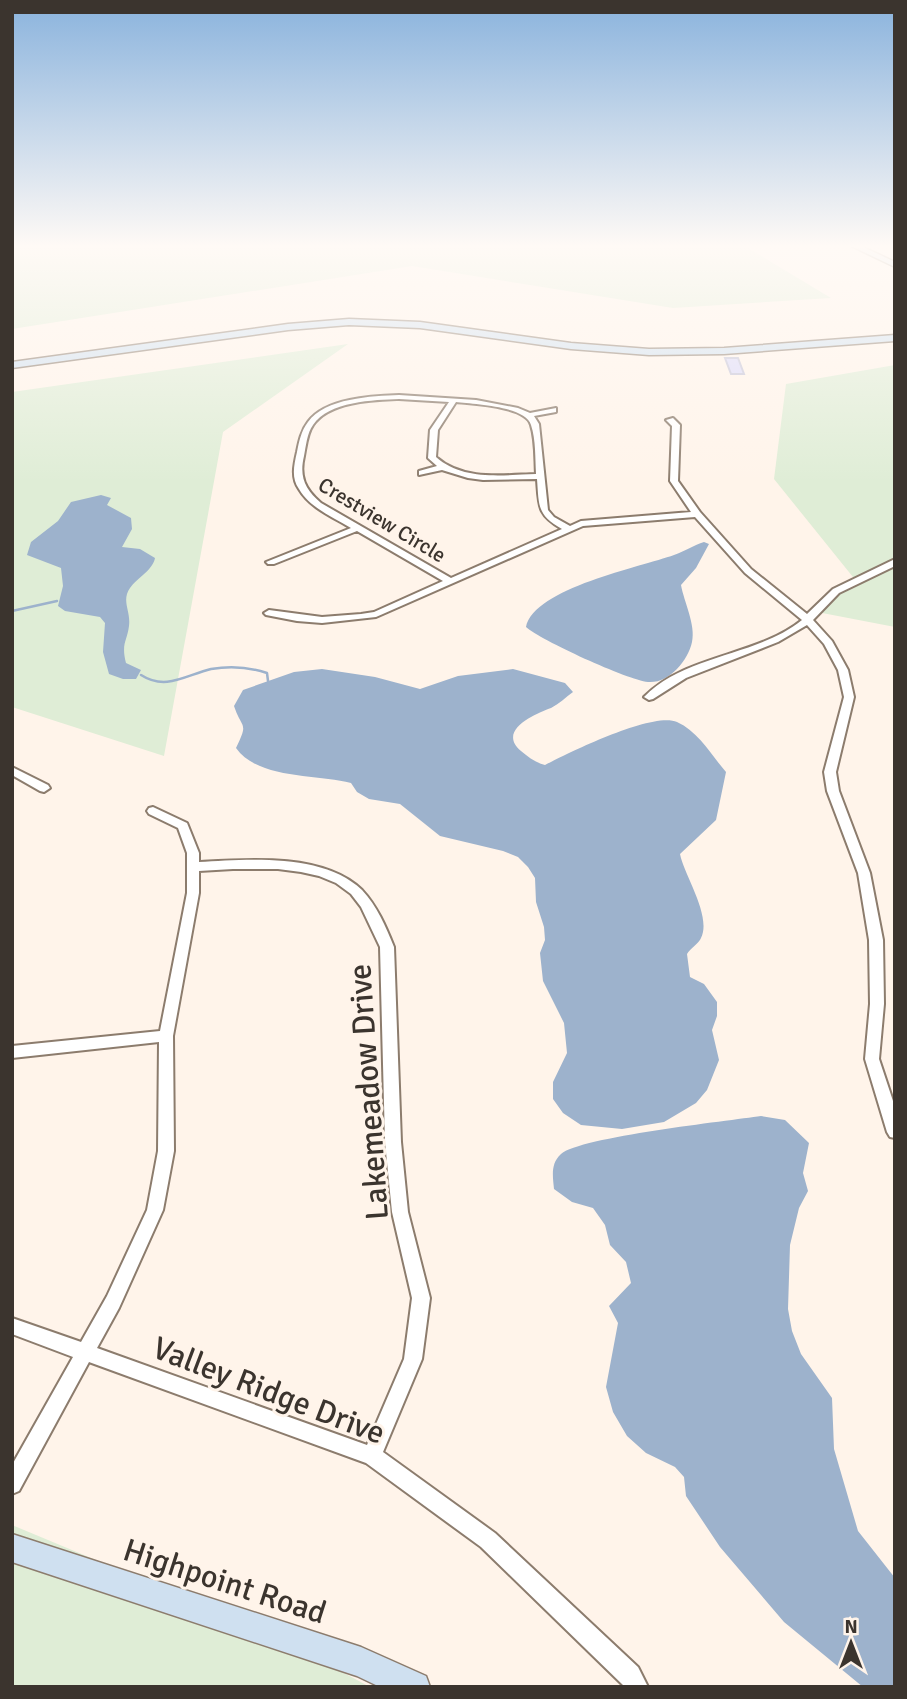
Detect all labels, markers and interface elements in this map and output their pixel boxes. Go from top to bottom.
street label: Crestview Circle [313,472,451,568]
street label: Lakemeadow Drive [340,963,397,1221]
street label: Valley Ridge Drive [147,1328,390,1453]
street label: Highpoint Road [118,1530,331,1633]
north arrow [816,1608,886,1678]
text: N [844,1615,858,1639]

